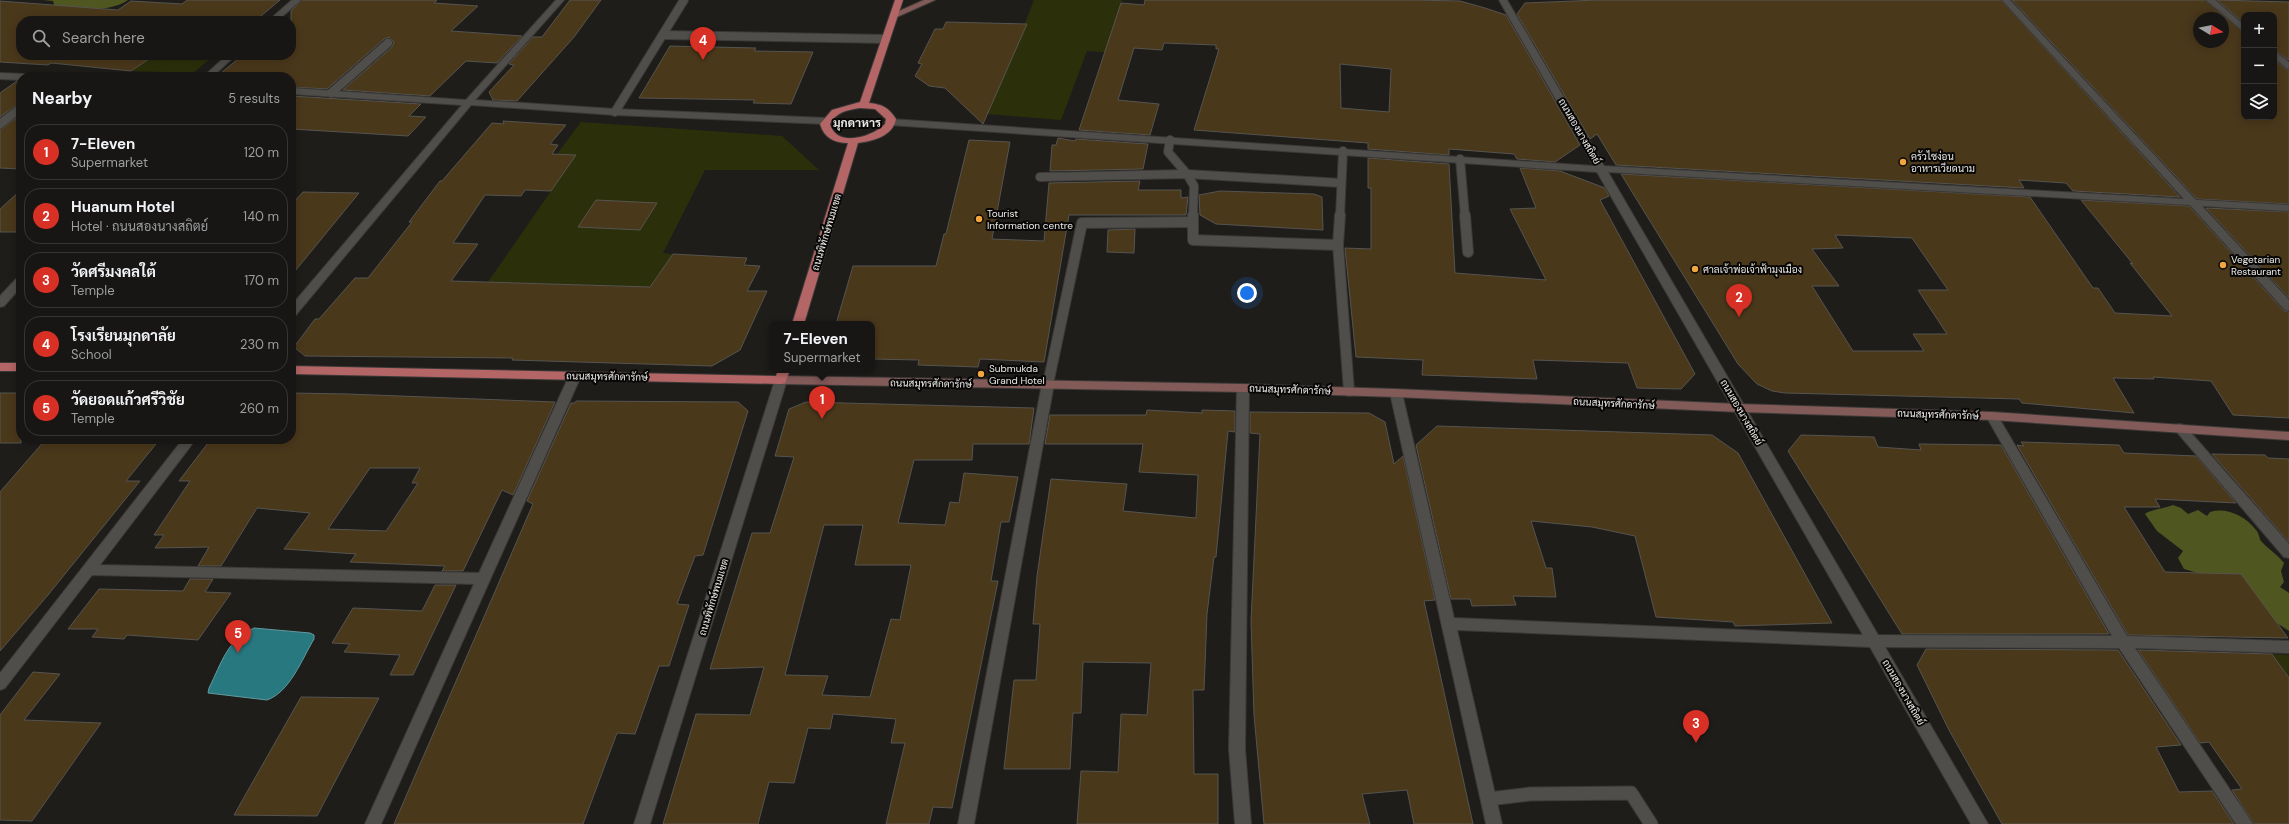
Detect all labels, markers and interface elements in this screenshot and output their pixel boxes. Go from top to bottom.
north arrow [2193,12,2229,48]
map controls [2241,12,2277,120]
button: + [2241,12,2277,48]
search box [16,16,296,60]
icon: search [30,27,52,49]
pin: 4 [690,27,716,60]
text: Search here [62,28,145,48]
button: − [2241,48,2277,84]
button: layers [2241,84,2277,120]
text: Nearby [32,87,92,109]
text: 5 results [228,90,280,107]
street label: ถนนสองนางสถิตย์ [1555,95,1605,167]
district label: มุกดาหาร [833,115,881,131]
text: 7-Eleven [71,134,135,154]
text: 1 [44,144,48,161]
text: 120 m [244,144,279,161]
place label: ครัวไซง่อน อาหารเวียดนาม [1911,150,1975,175]
text: Supermarket [71,154,148,171]
marker: ครัวไซง่อน อาหารเวียดนาม [1898,157,1908,167]
street label: ถนนพิทักษ์พนมเขต [808,192,844,272]
text: Huanum Hotel [71,197,175,217]
place label: Tourist Information centre [987,207,1073,232]
text: 2 [42,208,50,225]
text: 140 m [243,208,279,225]
marker: Tourist Information centre [974,214,984,224]
text: Hotel · ถนนสองนางสถิตย์ [71,218,208,235]
place label: Vegetarian Restaurant [2231,253,2281,278]
marker: Vegetarian Restaurant [2218,260,2228,270]
text: วัดศรีมงคลใต้ [71,262,156,282]
place label: ศาลเจ้าพ่อเจ้าฟ้ามุงเมือง [1703,263,1802,277]
marker: ศาลเจ้าพ่อเจ้าฟ้ามุงเมือง [1690,264,1700,274]
text: 3 [42,272,50,289]
text: 170 m [244,272,279,289]
text: Temple [71,282,115,299]
your location [1237,283,1257,303]
pin: 2 [1726,284,1752,317]
popup [769,321,875,373]
text: โรงเรียนมุกดาลัย [71,326,176,346]
text: 7-Eleven [783,329,848,349]
text: 4 [42,336,50,353]
text: 230 m [240,336,279,353]
text: School [71,346,112,363]
text: Supermarket [783,349,861,366]
place label: Submukda Grand Hotel [989,362,1045,387]
street label: ถนนสมุทรศักดารักษ์ [566,368,648,385]
marker: Submukda Grand Hotel [976,369,986,379]
street label: ถนนสมุทรศักดารักษ์ [890,375,972,392]
street label: ถนนสองนางสถิตย์ [1717,376,1767,448]
street label: ถนนสมุทรศักดารักษ์ [1249,381,1331,398]
pin: 1 [809,386,835,419]
text: วัดยอดแก้วศรีวิชัย [71,390,185,410]
street label: ถนนสมุทรศักดารักษ์ [1573,394,1655,413]
text: 5 [42,400,50,417]
text: 260 m [239,400,279,417]
street label: ถนนสมุทรศักดารักษ์ [1897,406,1979,423]
text: Temple [71,410,115,427]
street label: ถนนพิทักษ์พนมเขต [695,557,731,637]
pin: 5 [225,620,251,653]
street label: ถนนสองนางสถิตย์ [1879,656,1929,728]
pin: 3 [1683,710,1709,743]

